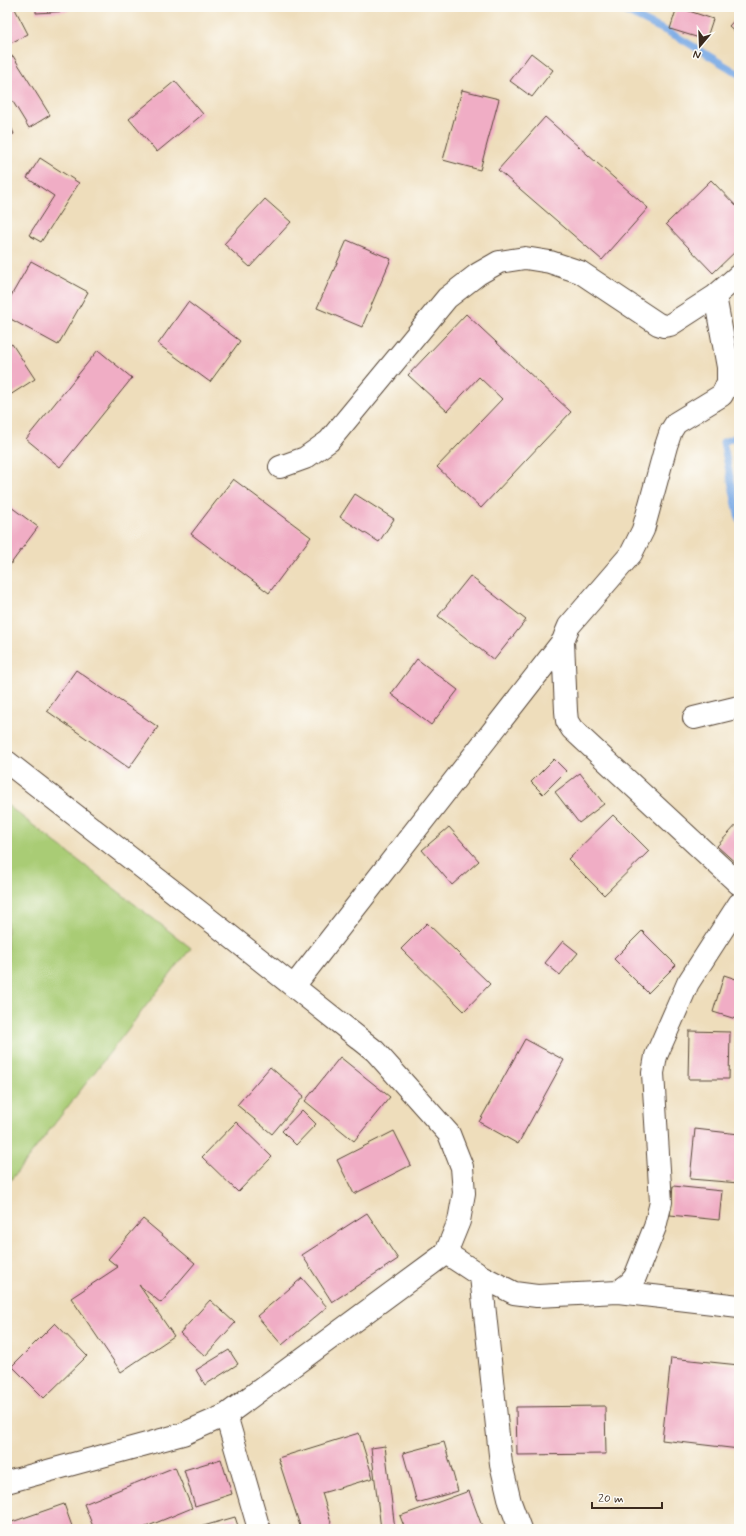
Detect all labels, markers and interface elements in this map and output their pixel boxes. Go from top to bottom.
north arrow [680,26,720,66]
text: N [691,47,703,62]
scale bar [592,1484,662,1510]
text: 20 m [598,1491,624,1507]

